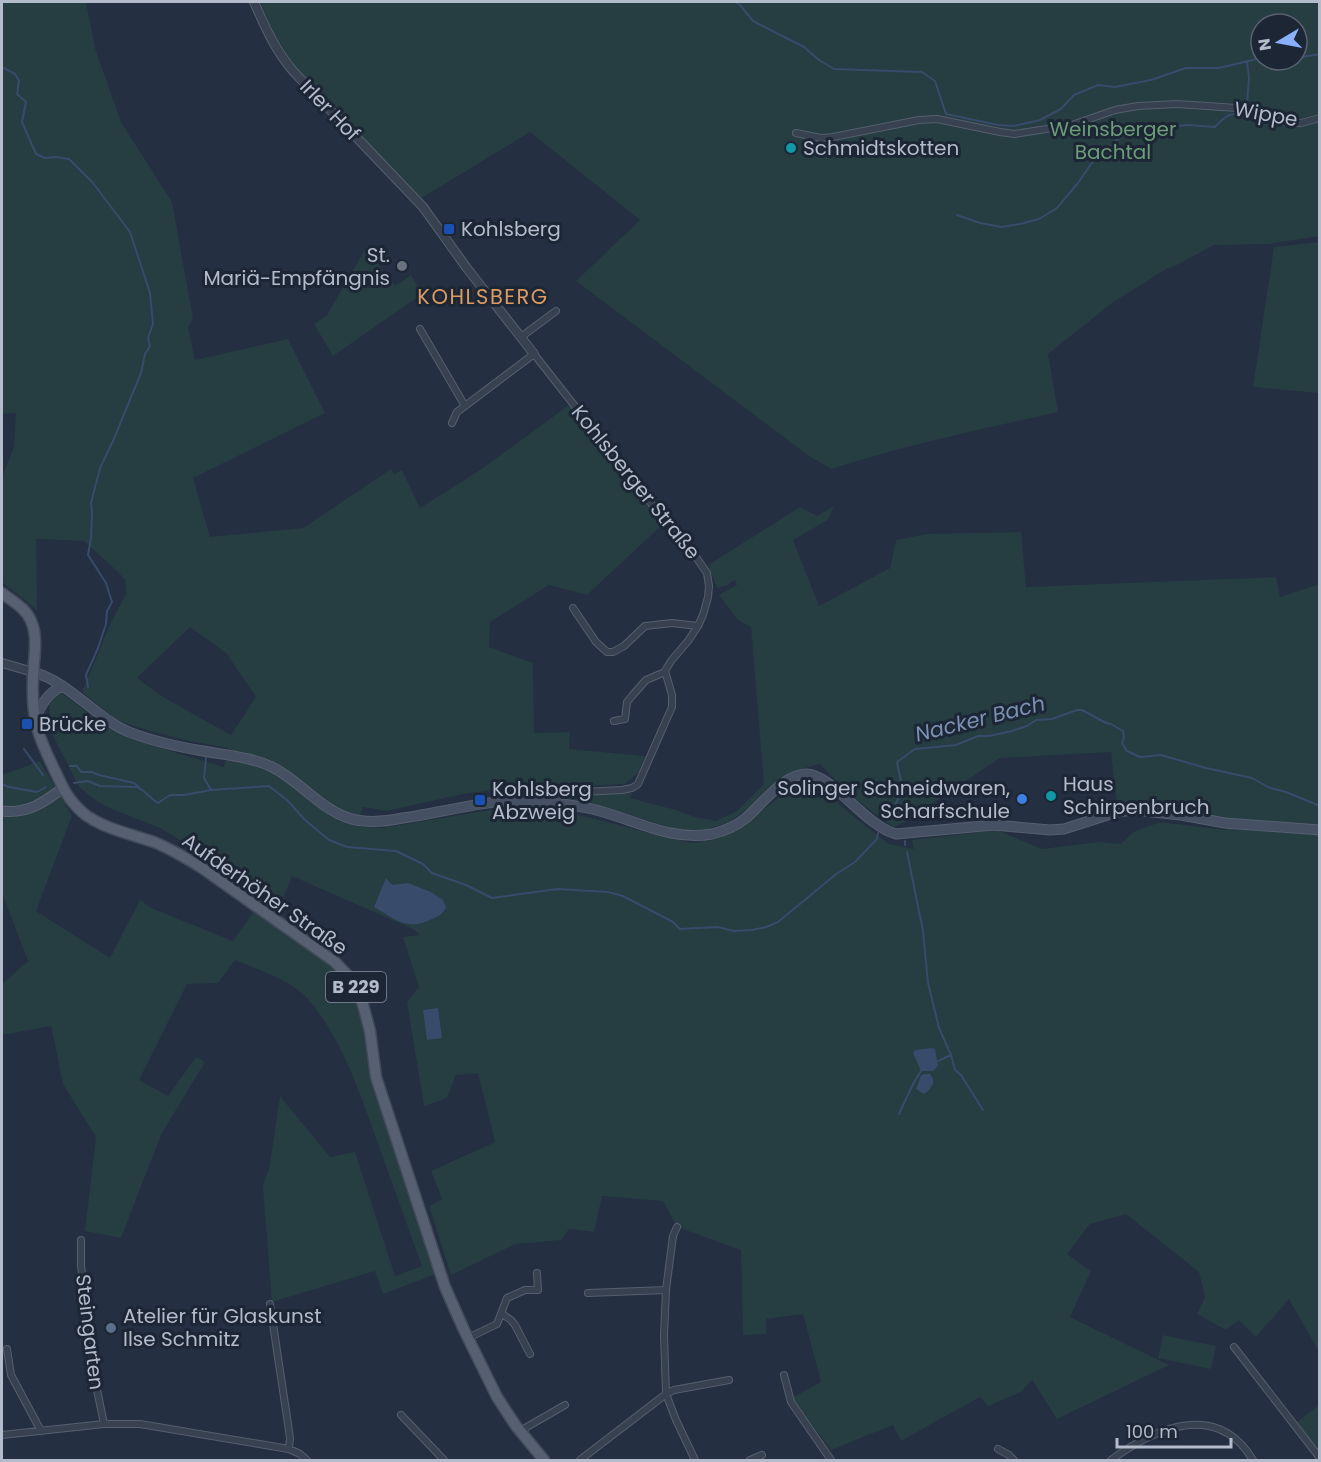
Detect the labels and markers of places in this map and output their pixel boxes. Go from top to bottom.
place label: Schmidtskotten [803,134,959,162]
marker: Schmidtskotten [784,141,798,155]
place label: Kohlsberg [461,215,561,243]
marker: Kohlsberg [442,222,456,236]
place label: St. Mariä-Empfängnis [203,241,390,292]
marker: St. Mariä-Empfängnis [395,259,409,273]
place label: Brücke [39,710,106,738]
marker: Brücke [20,717,34,731]
place label: Haus Schirpenbruch [1063,770,1210,821]
place label: Solinger Schneidwaren, Scharfschule [777,774,1010,825]
place label: Kohlsberg Abzweig [492,775,592,826]
marker: Haus Schirpenbruch [1044,789,1058,803]
marker: Solinger Schneidwaren, Scharfschule [1015,792,1029,806]
marker: Kohlsberg Abzweig [473,793,487,807]
place label: Atelier für Glaskunst Ilse Schmitz [123,1302,321,1353]
marker: Atelier für Glaskunst Ilse Schmitz [104,1321,118,1335]

